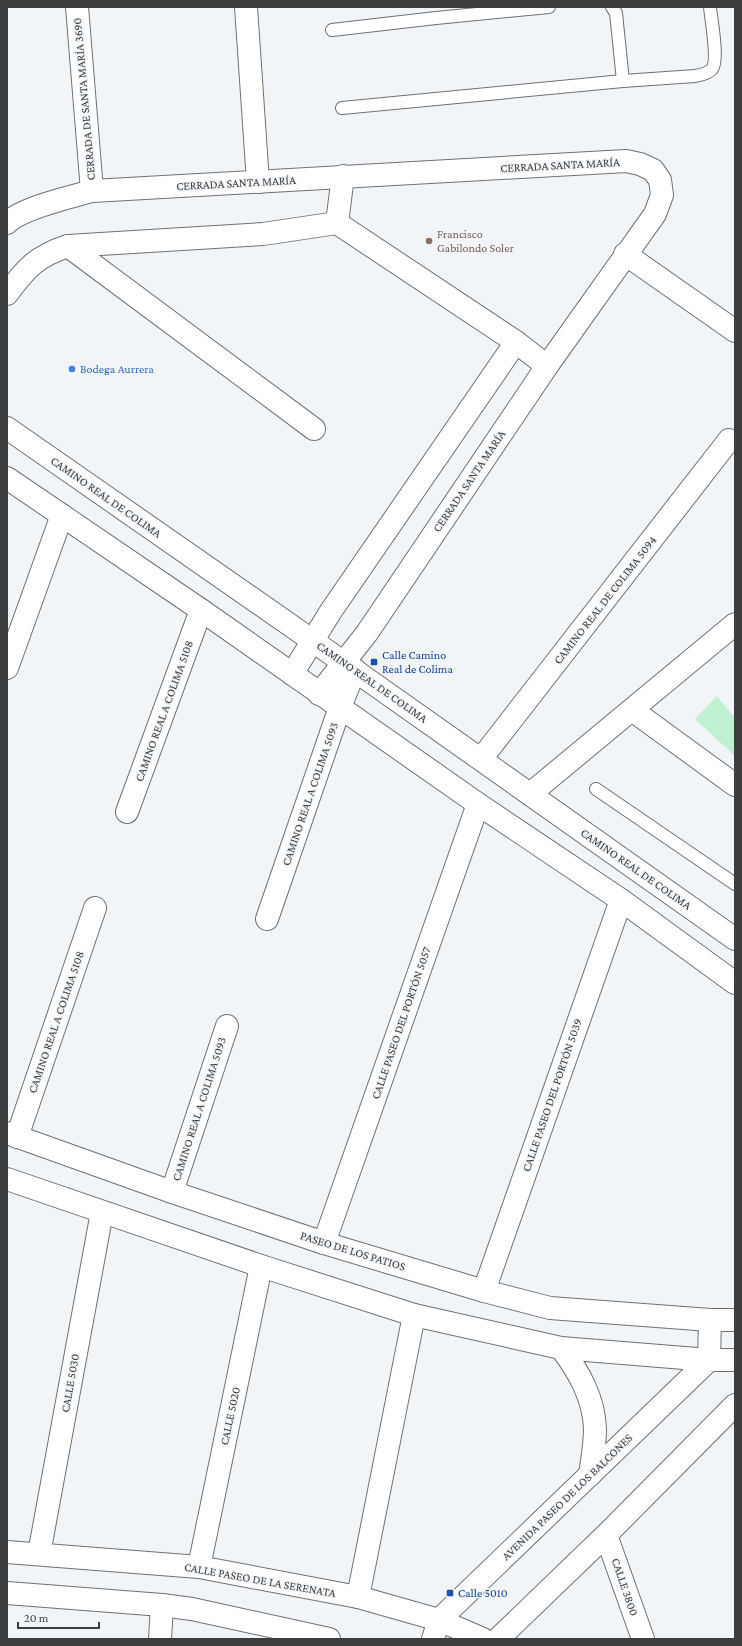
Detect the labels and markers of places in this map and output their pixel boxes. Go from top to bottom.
place label: Francisco Gabilondo Soler [437,227,515,255]
marker: Francisco Gabilondo Soler [424,236,434,246]
place label: Bodega Aurrera [80,362,154,376]
marker: Bodega Aurrera [67,364,77,374]
place label: Calle Camino Real de Colima [382,648,453,676]
marker: Calle Camino Real de Colima [369,657,379,667]
place label: Calle 5010 [458,1586,508,1600]
marker: Calle 5010 [445,1588,455,1598]

